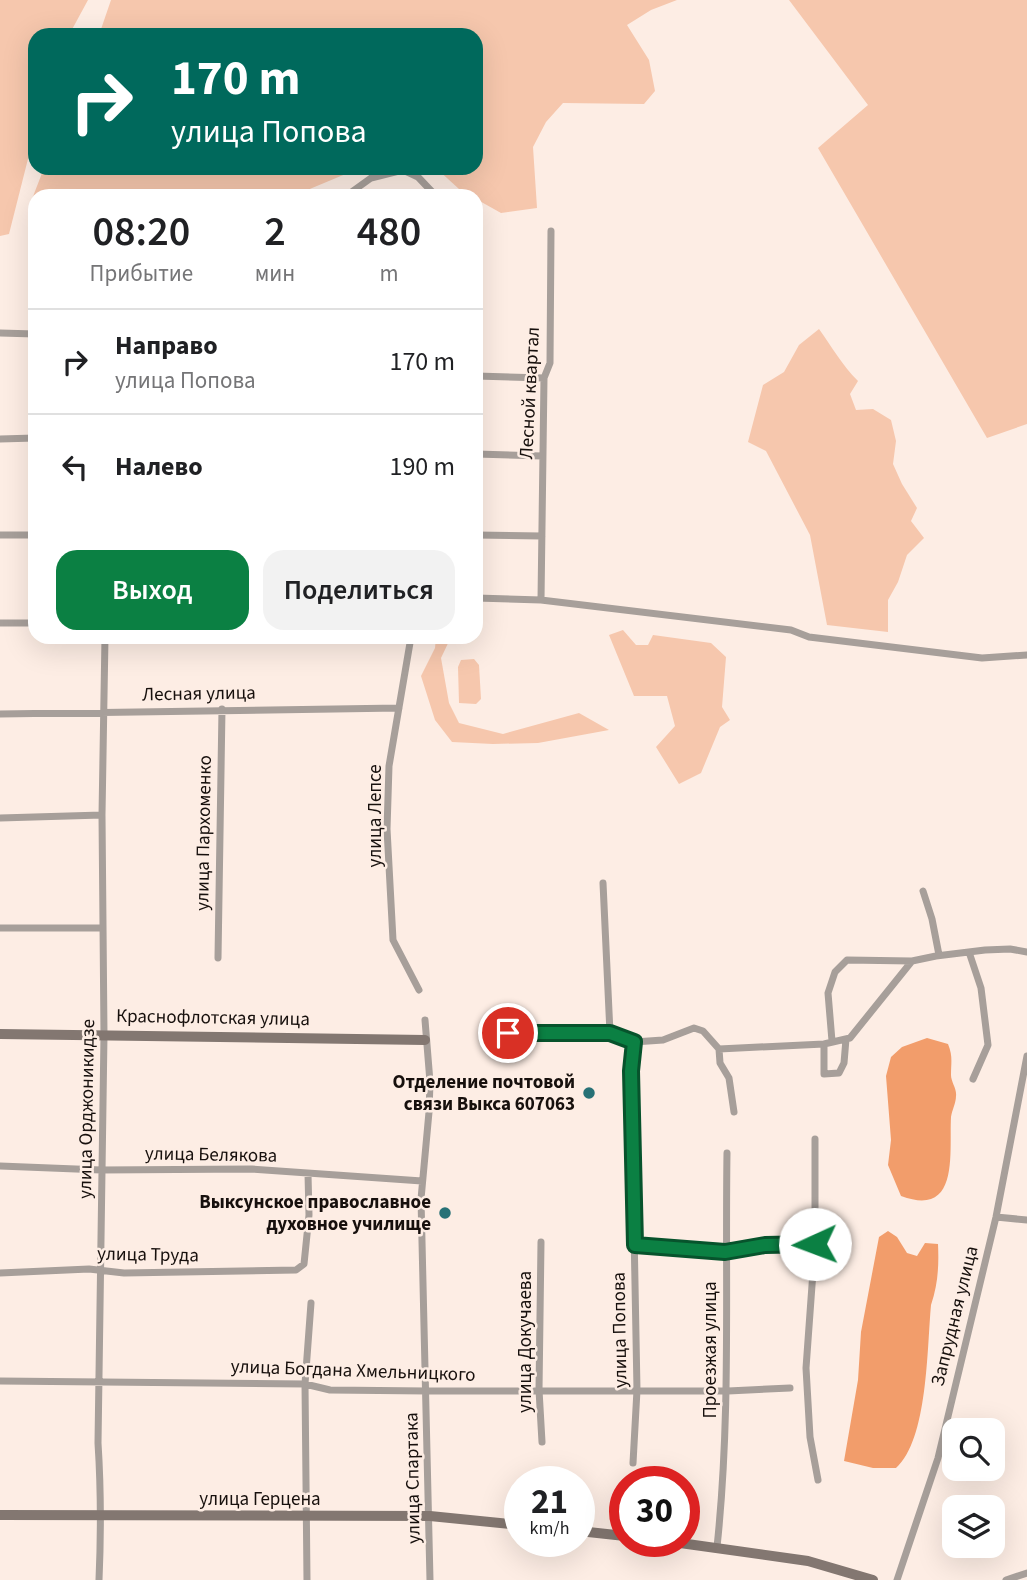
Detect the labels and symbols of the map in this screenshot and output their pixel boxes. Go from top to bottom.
street label: Лесной квартал [513,326,547,460]
street label: Лесная улица [142,680,256,708]
street label: улица Пархоменко [189,755,219,911]
street label: улица Лепсе [362,764,389,868]
street label: Краснофлотская улица [116,1003,310,1033]
pin [478,1003,538,1063]
street label: улица Орджоникидзе [72,1019,102,1199]
place label: Отделение почтовой связи Выкса 607063 [393,1069,575,1118]
marker: Отделение почтовой связи Выкса 607063 [581,1085,597,1101]
street label: улица Белякова [145,1140,277,1170]
place label: Выксунское православное духовное училище [199,1189,431,1238]
marker: Выксунское православное духовное училище [437,1205,453,1221]
position arrow [778,1207,852,1281]
street label: улица Труда [97,1241,199,1269]
street label: Запрудная улица [925,1243,985,1389]
street label: улица Докучаева [512,1271,539,1413]
street label: улица Попова [605,1272,635,1388]
street label: Проезжая улица [697,1281,724,1419]
street label: улица Богдана Хмельницкого [230,1353,476,1389]
street label: улица Спартака [398,1412,428,1544]
speed limit sign: 30 [609,1466,700,1557]
street label: улица Герцена [199,1486,321,1513]

